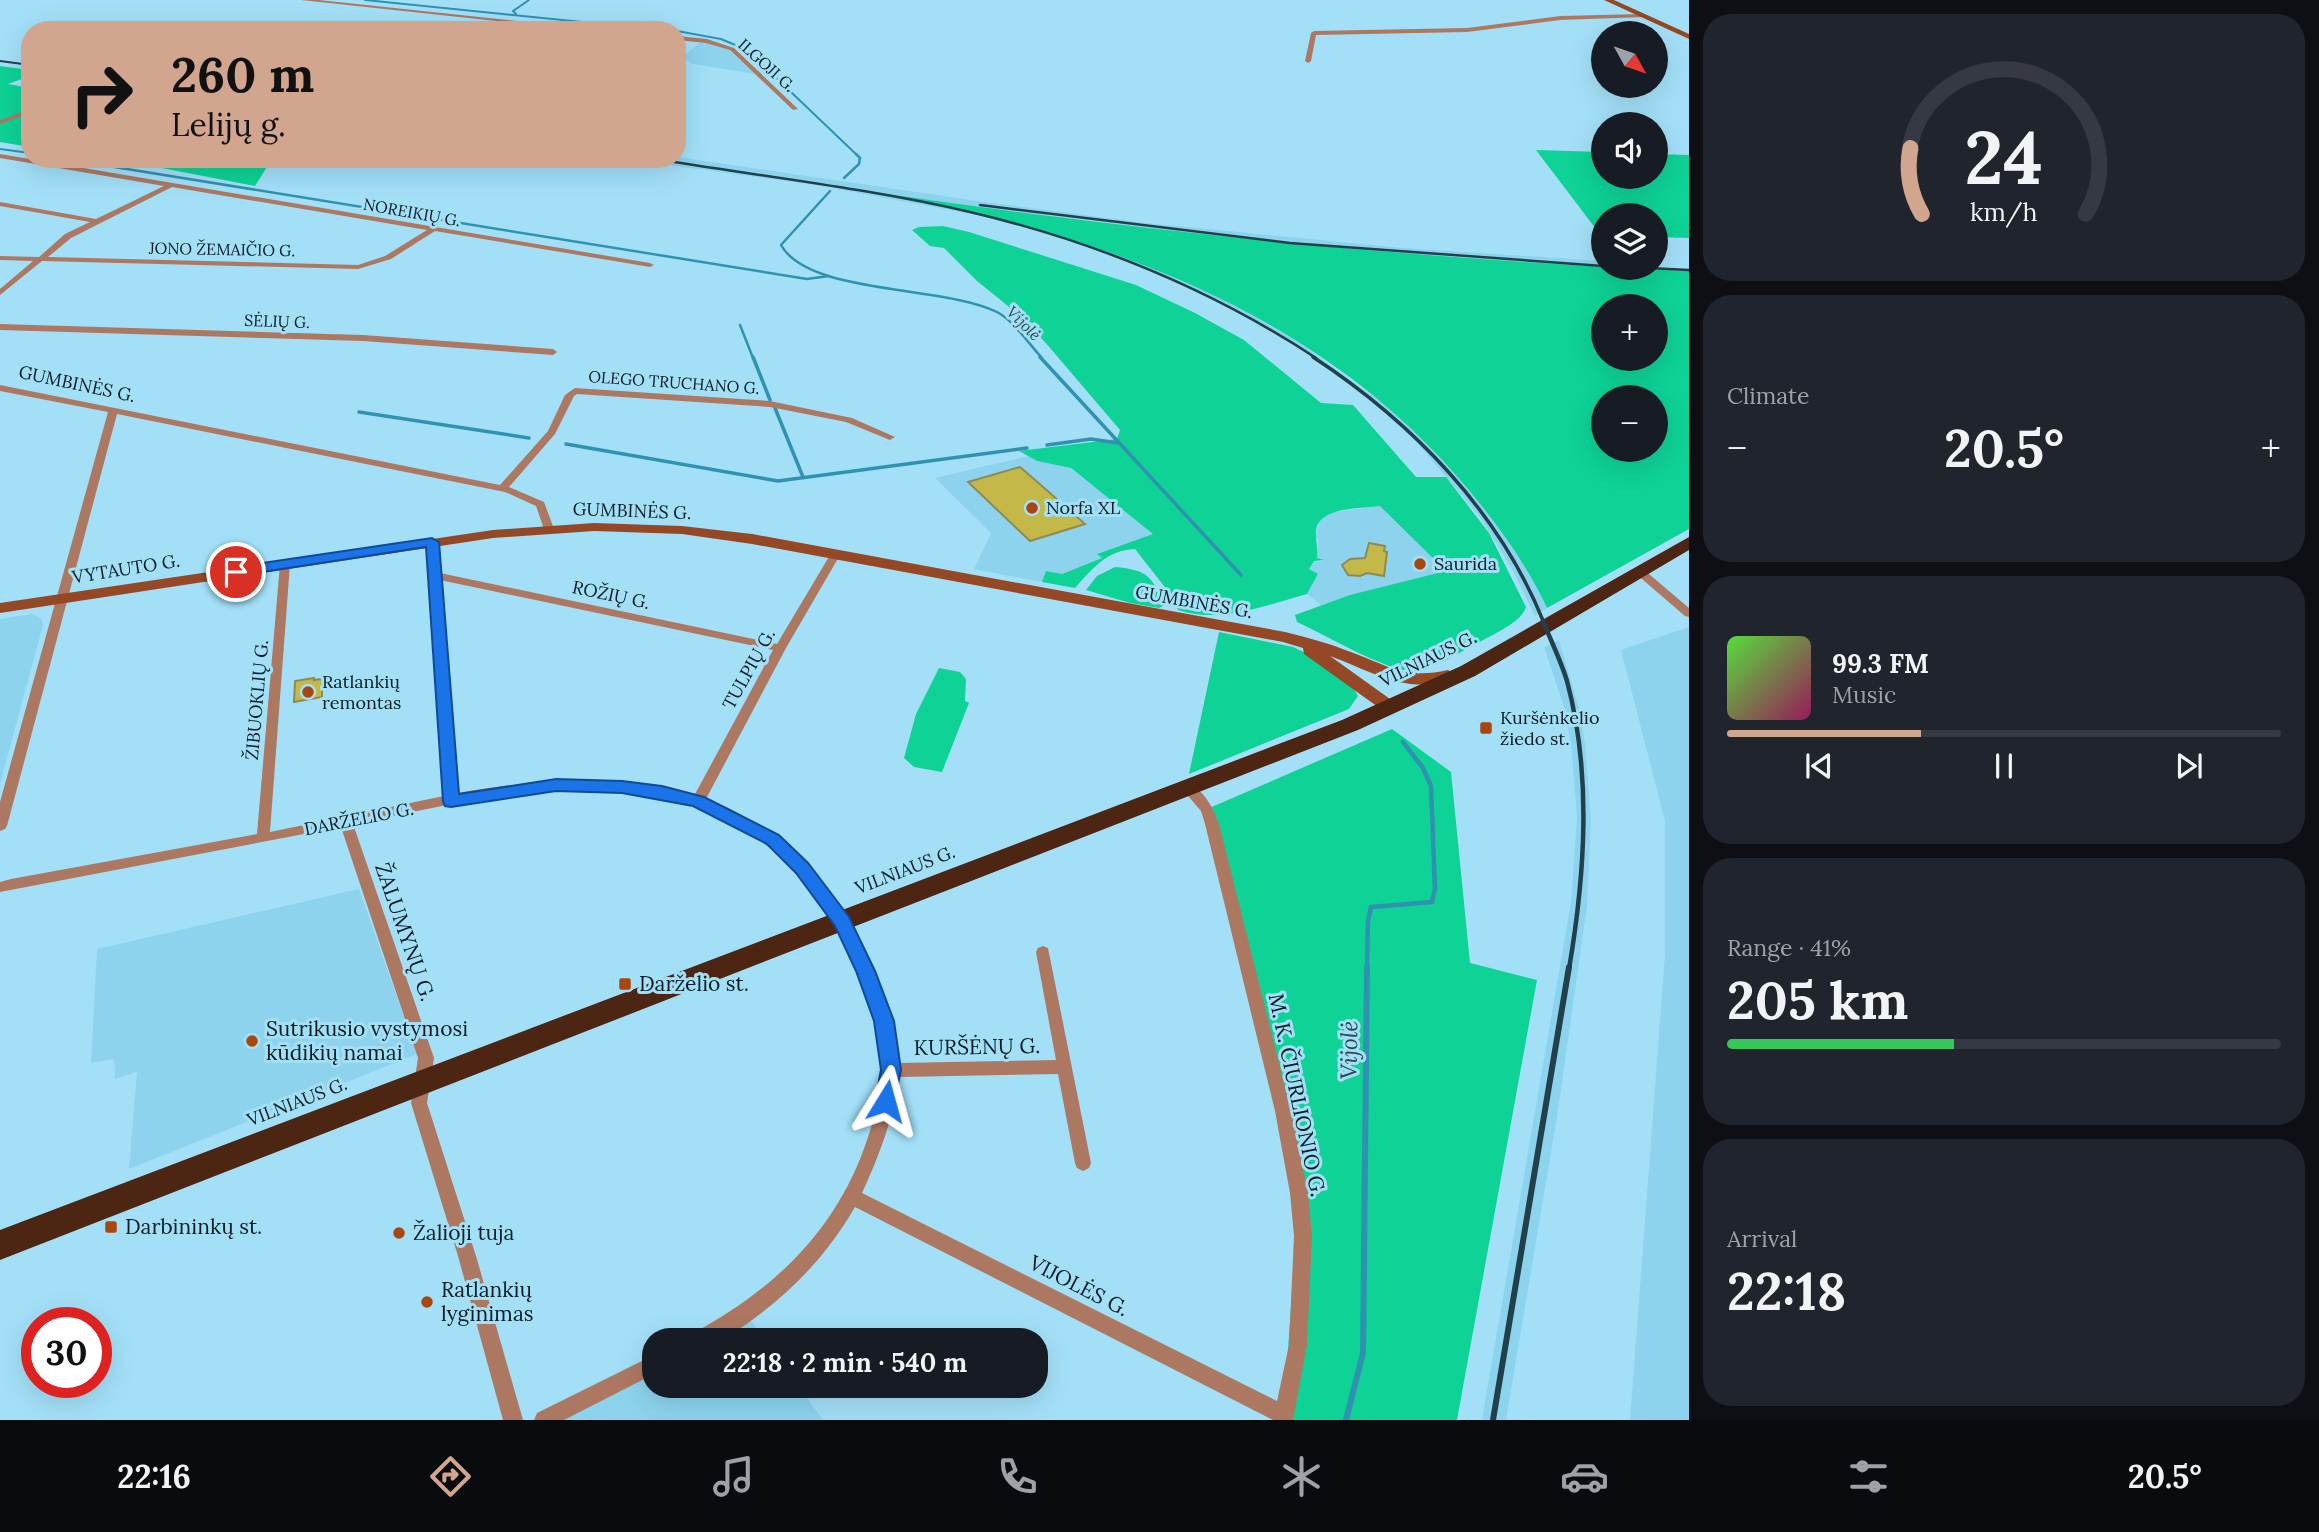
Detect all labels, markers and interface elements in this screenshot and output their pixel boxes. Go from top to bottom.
north arrow [1591,21,1668,98]
map controls [1591,21,1668,462]
street label: ILGOJI G. [734,34,800,96]
text: 260 m [171,43,314,105]
icon: right [56,49,147,140]
text: Lelijų g. [171,104,286,145]
text: 24 [1965,111,2043,204]
button: sound [1591,112,1668,189]
street label: NOREIKIŲ G. [362,194,462,230]
text: km/h [1970,195,2038,227]
button: layers [1591,203,1668,280]
street label: JONO ŽEMAIČIO G. [148,238,295,260]
button: + [1591,294,1668,371]
water label: Vijolė [1003,302,1046,345]
street label: SĖLIŲ G. [244,310,310,332]
street label: GUMBINĖS G. [17,360,138,407]
street label: OLEGO TRUCHANO G. [588,366,760,398]
text: Climate [1727,381,1809,410]
button: − [1591,385,1668,462]
text: 20.5° [1944,415,2064,481]
text: − [1727,424,1747,472]
text: + [2261,424,2281,472]
place label: Norfa XL [1046,496,1121,519]
street label: GUMBINĖS G. [572,497,692,524]
marker: Norfa XL [1024,500,1040,516]
pin [206,542,266,602]
street label: VYTAUTO G. [69,549,181,589]
place label: Saurida [1434,552,1497,575]
icon: arrive [217,553,255,591]
marker: Saurida [1412,556,1428,572]
street label: ROŽIŲ G. [570,575,652,614]
street label: GUMBINĖS G. [1134,580,1255,623]
street label: TULPIŲ G. [717,624,780,713]
street label: VILNIAUS G. [1375,625,1480,692]
street label: ŽIBUOKLIŲ G. [240,639,273,761]
text: 99.3 FM [1832,647,1929,680]
place label: Ratlankių remontas [322,670,401,714]
text: Music [1832,680,1896,709]
marker: Ratlankių remontas [300,684,316,700]
place label: Kuršėnkelio žiedo st. [1500,706,1599,750]
marker: Kuršėnkelio žiedo st. [1478,720,1494,736]
icon: previous [1800,747,1838,785]
icon: pause [1985,747,2023,785]
icon: next [2170,747,2208,785]
street label: DARŽELIO G. [302,797,416,840]
street label: VILNIAUS G. [851,840,958,900]
street label: ŽALUMYNŲ G. [369,859,442,1005]
text: Range · 41% [1727,933,1851,962]
text: 205 km [1727,967,1908,1033]
place label: Darželio st. [639,970,749,997]
marker: Darželio st. [617,976,633,992]
street label: M. K. ČIURLIONIO G. [1263,991,1332,1199]
place label: Sutrikusio vystymosi kūdikių namai [266,1015,468,1066]
water label: Vijolė [1333,1020,1364,1080]
street label: KURŠĖNŲ G. [913,1032,1041,1061]
marker: Sutrikusio vystymosi kūdikių namai [244,1033,260,1049]
position arrow [849,1064,923,1138]
street label: VILNIAUS G. [243,1072,350,1132]
place label: Darbininkų st. [125,1213,262,1240]
marker: Darbininkų st. [103,1219,119,1235]
place label: Žalioji tuja [413,1219,515,1246]
text: Arrival [1727,1224,1797,1253]
marker: Žalioji tuja [391,1225,407,1241]
street label: VIJOLĖS G. [1024,1248,1134,1322]
text: 22:18 [1727,1258,1846,1324]
place label: Ratlankių lyginimas [441,1276,533,1327]
marker: Ratlankių lyginimas [419,1294,435,1310]
speed limit sign: 30 [21,1307,112,1398]
text: 22:18 · 2 min · 540 m [723,1346,967,1379]
icon: directions [426,1452,475,1501]
icon: music [709,1452,758,1501]
icon: phone [993,1452,1042,1501]
icon: climate [1277,1452,1326,1501]
icon: car [1560,1452,1609,1501]
icon: filters [1844,1452,1893,1501]
text: 22:16 [117,1456,191,1497]
text: 20.5° [2128,1456,2202,1497]

